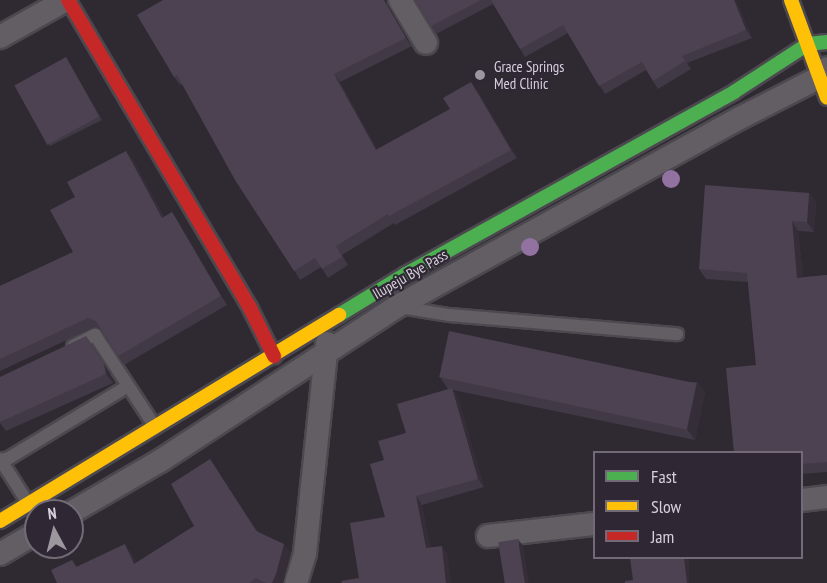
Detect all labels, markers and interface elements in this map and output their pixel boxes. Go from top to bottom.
place label: Grace Springs Med Clinic [494,57,564,92]
marker: Grace Springs Med Clinic [471,66,489,84]
street label: Ilupeju Bye Pass [369,245,451,303]
legend [593,451,803,559]
text: Fast [651,465,677,488]
text: Slow [651,495,681,518]
north arrow [24,499,84,559]
text: N [47,503,58,524]
text: Jam [651,525,674,548]

